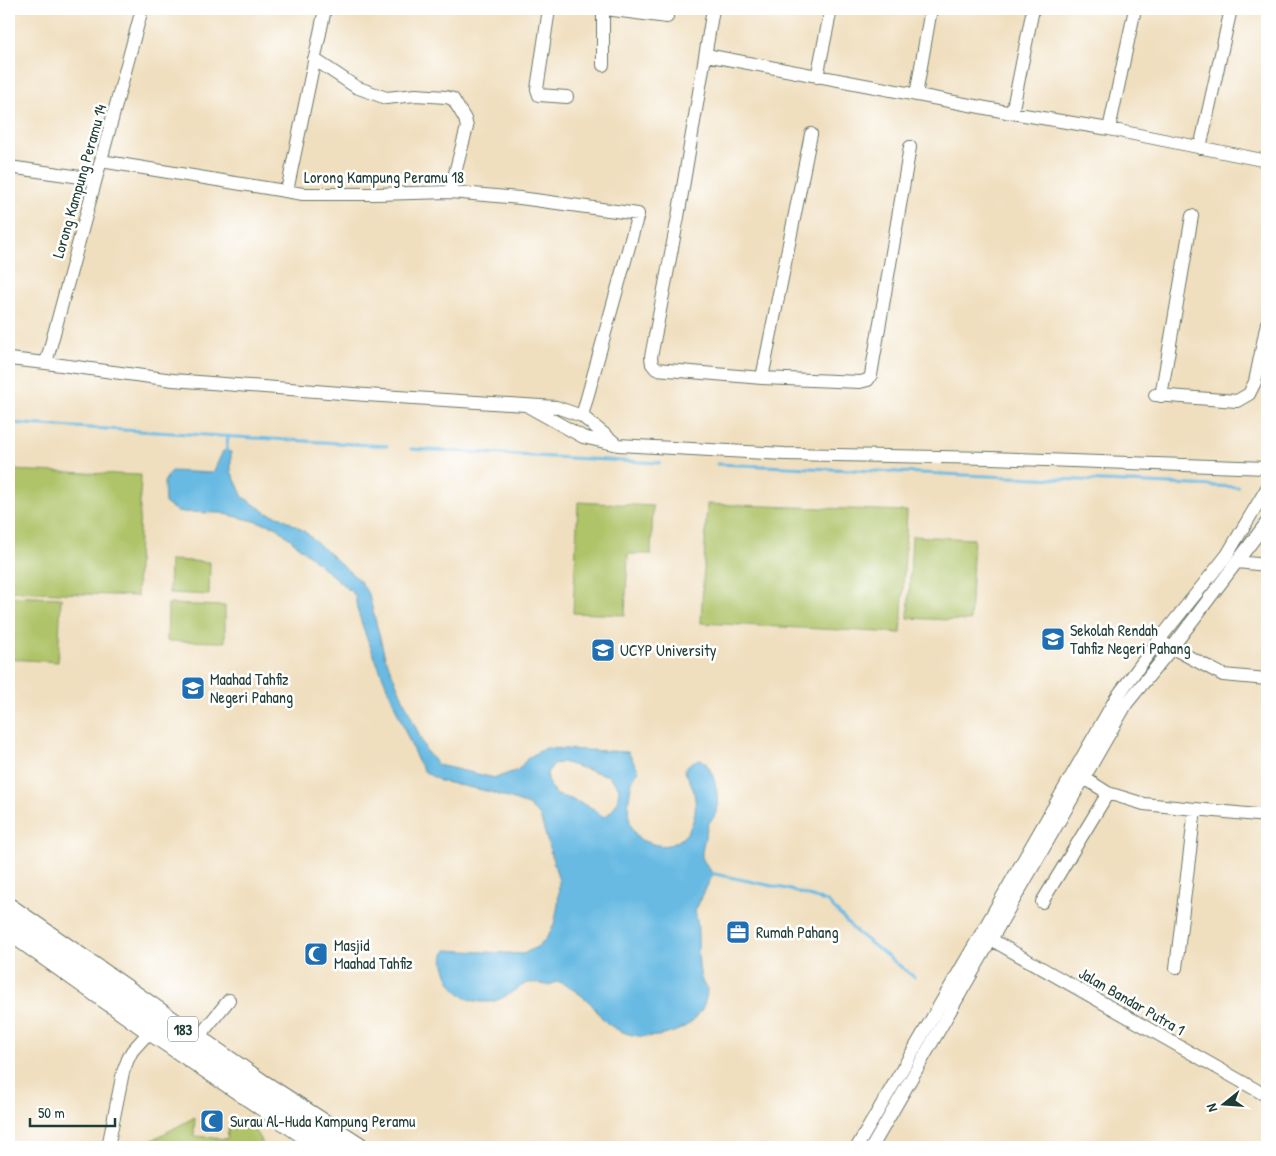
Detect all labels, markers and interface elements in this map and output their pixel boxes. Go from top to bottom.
street label: Lorong Kampung Peramu 14 [46,101,112,261]
street label: Lorong Kampung Peramu 18 [304,166,464,188]
place label: Sekolah Rendah Tahfiz Negeri Pahang [1070,619,1191,659]
school or university icon: Sekolah Rendah Tahfiz Negeri Pahang [1040,626,1066,652]
school or university icon: UCYP University [590,637,616,663]
place label: UCYP University [620,639,717,661]
place label: Maahad Tahfiz Negeri Pahang [210,668,293,708]
school or university icon: Maahad Tahfiz Negeri Pahang [180,675,206,701]
office icon: Rumah Pahang [725,919,751,945]
place label: Rumah Pahang [756,921,839,943]
place label: Masjid Maahad Tahfiz [334,934,413,974]
mosque icon: Masjid Maahad Tahfiz [303,941,329,967]
street label: Jalan Bandar Putra 1 [1075,962,1189,1040]
road number: 183 [168,1016,198,1042]
north arrow [1198,1078,1248,1128]
scale bar [30,1096,115,1128]
text: N [1201,1101,1221,1114]
text: 50 m [38,1102,65,1123]
mosque icon: Surau Al-Huda Kampung Peramu [199,1108,225,1134]
place label: Surau Al-Huda Kampung Peramu [230,1110,416,1132]

